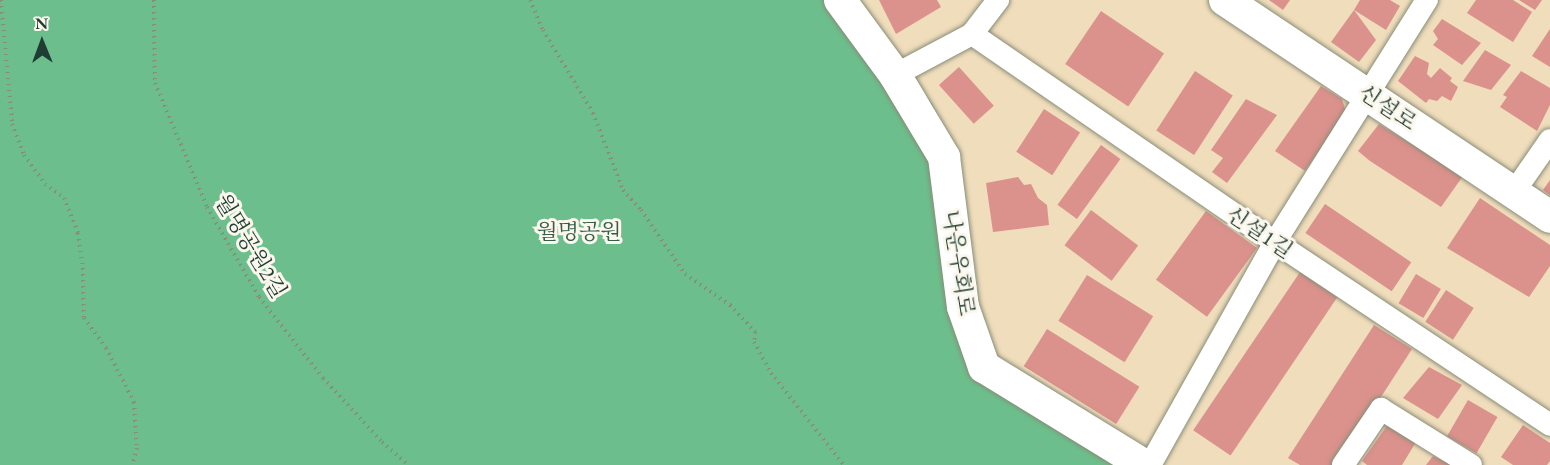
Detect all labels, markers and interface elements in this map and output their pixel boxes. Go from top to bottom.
north arrow [12,12,72,72]
text: N [35,13,48,34]
street label: 신설로 [1354,78,1422,136]
street label: 월명공원2길 [210,189,292,303]
street label: 신설1길 [1222,200,1298,264]
street label: 나운우회로 [938,208,980,318]
park label: 월명공원 [536,219,622,245]

